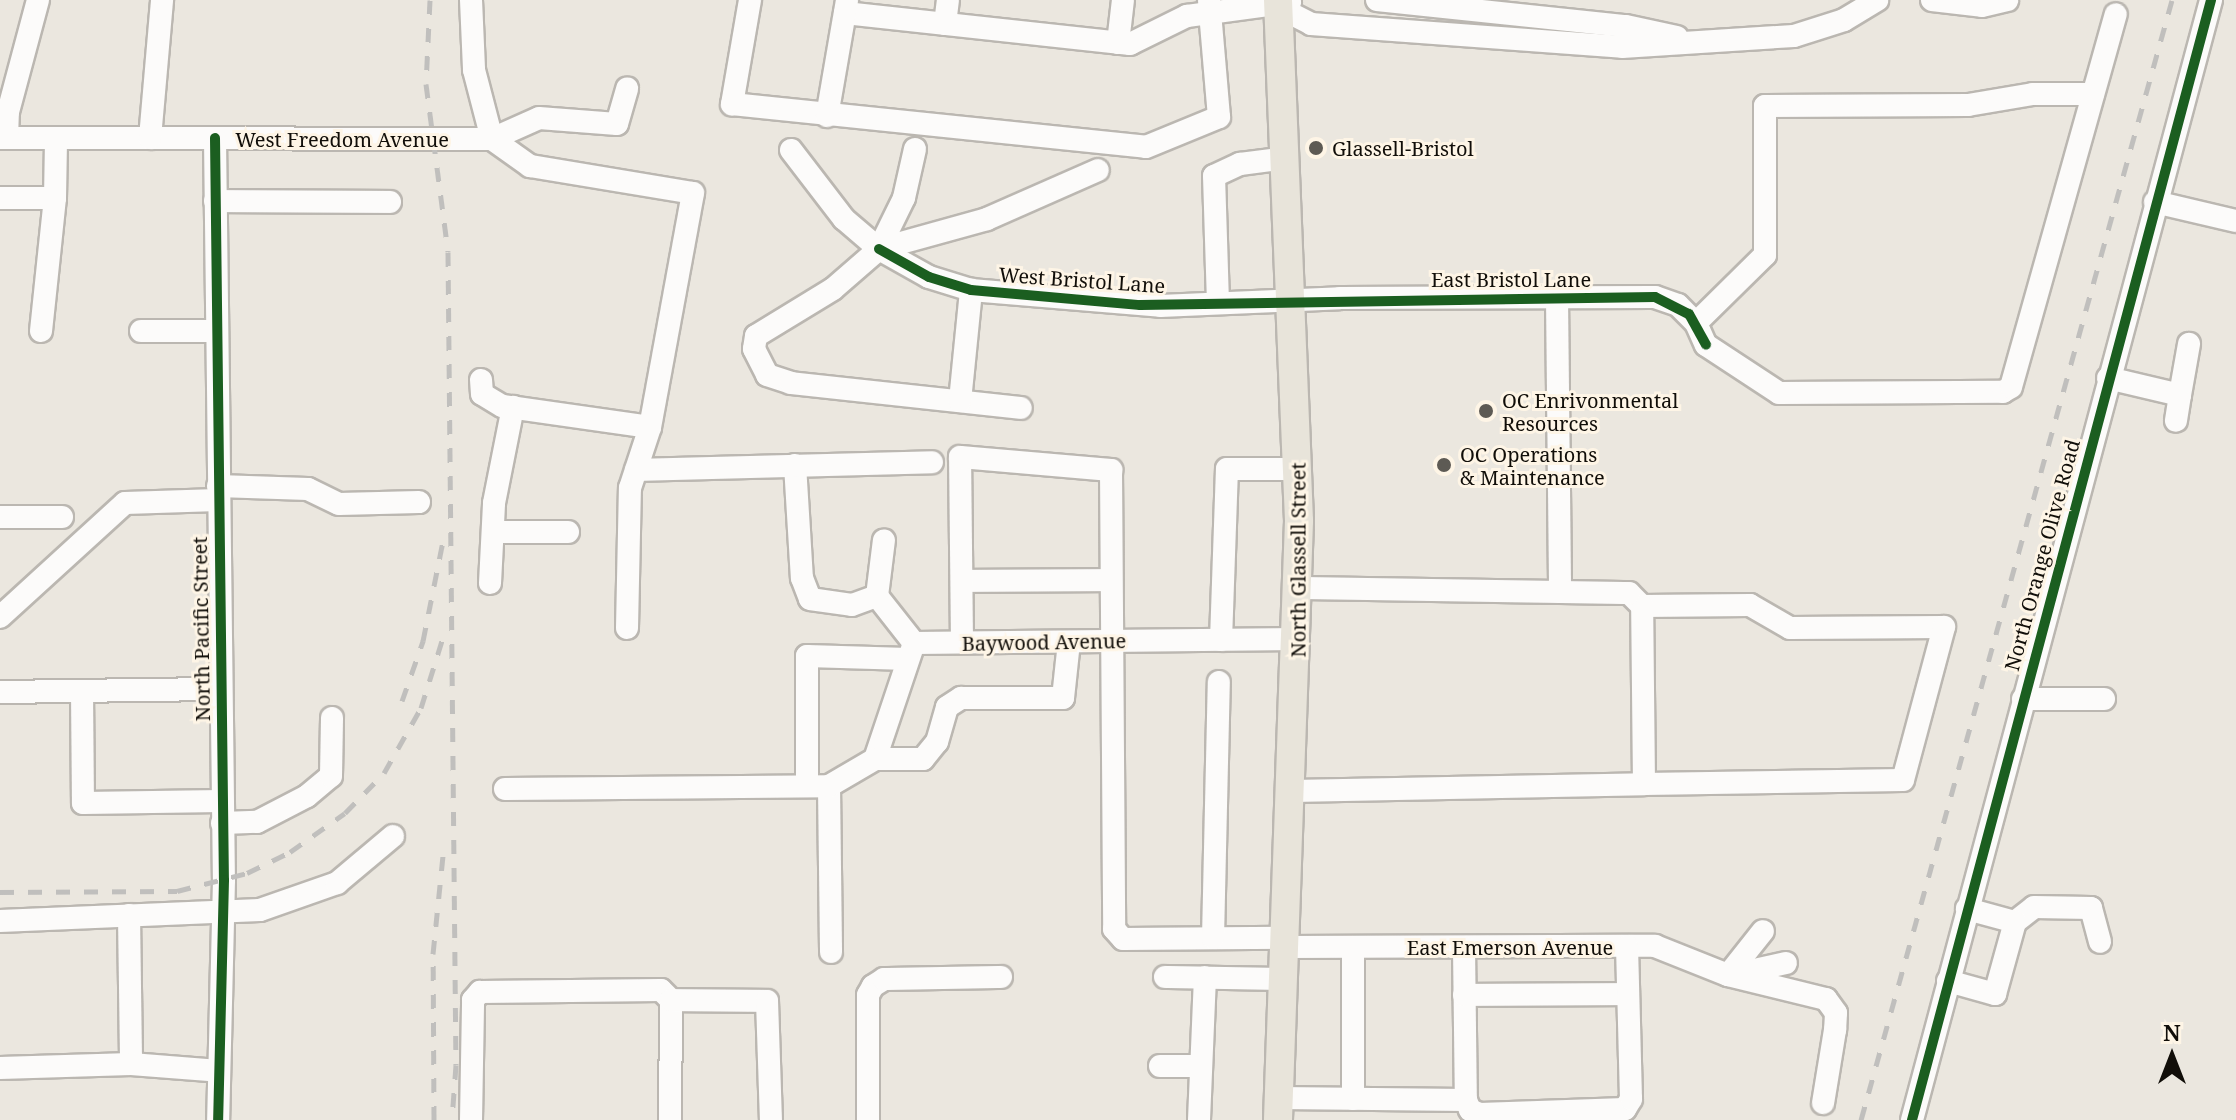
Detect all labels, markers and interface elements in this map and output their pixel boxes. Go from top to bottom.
street label: West Freedom Avenue [235,127,449,151]
place label: Glassell-Bristol [1332,136,1474,160]
marker: Glassell-Bristol [1307,139,1325,157]
street label: West Bristol Lane [998,262,1166,298]
street label: East Bristol Lane [1431,267,1591,291]
place label: OC Enrivonmental Resources [1502,388,1679,435]
marker: OC Enrivonmental Resources [1477,402,1495,420]
street label: North Orange Olive Road [1999,436,2085,674]
place label: OC Operations & Maintenance [1460,442,1605,489]
marker: OC Operations & Maintenance [1435,456,1453,474]
street label: North Glassell Street [1286,462,1310,658]
street label: North Pacific Street [187,536,215,722]
street label: Baywood Avenue [962,629,1126,655]
street label: East Emerson Avenue [1407,935,1613,959]
north arrow [2132,1016,2212,1096]
text: N [2163,1017,2181,1047]

